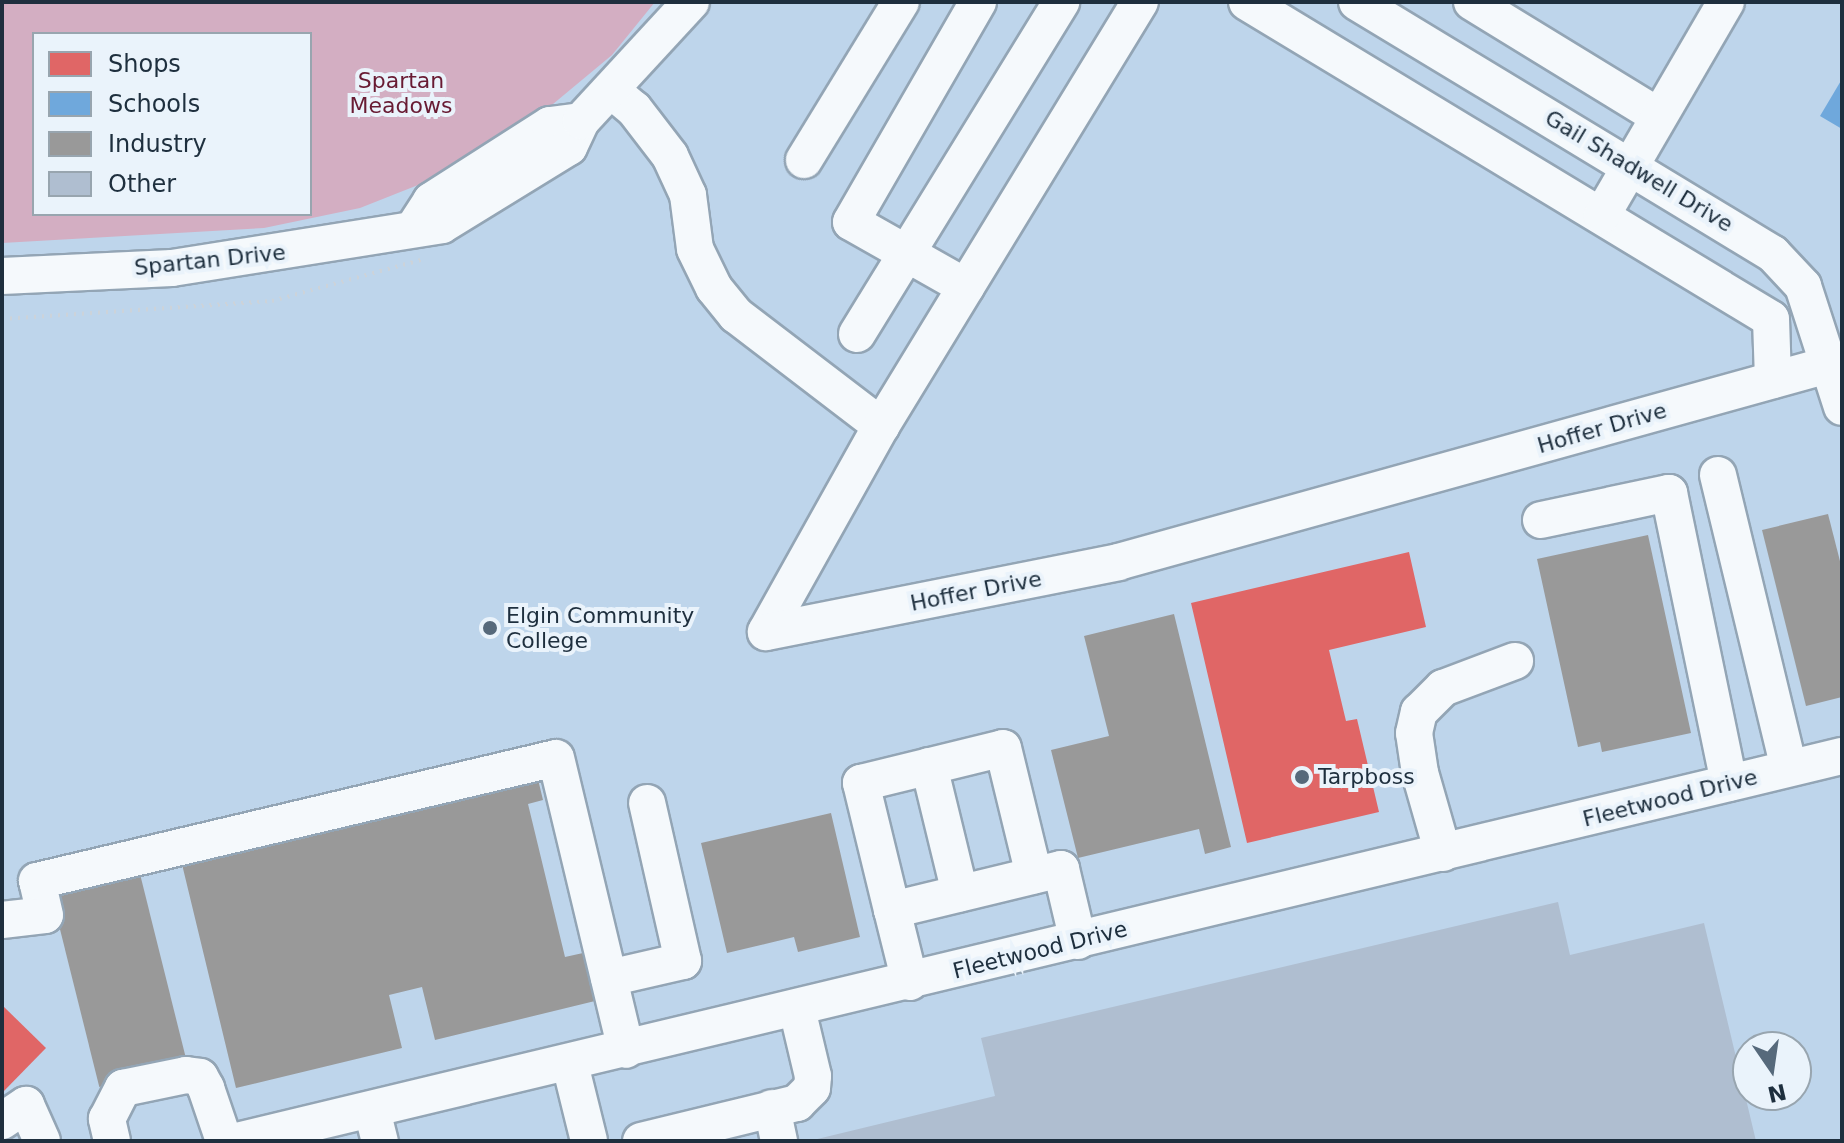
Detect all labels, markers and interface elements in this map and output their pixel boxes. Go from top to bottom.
legend [32,32,312,216]
text: Shops [108,50,181,78]
park label: Spartan Meadows [350,67,452,118]
text: Schools [108,90,200,118]
street label: Gail Shadwell Drive [1540,104,1738,238]
text: Industry [108,130,207,158]
text: Other [108,170,176,198]
street label: Spartan Drive [133,239,287,281]
street label: Hoffer Drive [1534,397,1670,459]
street label: Hoffer Drive [908,565,1044,617]
place label: Elgin Community College [506,602,694,654]
marker: Elgin Community College [481,619,499,637]
place label: Tarpboss [1318,764,1415,790]
street label: Fleetwood Drive [1580,764,1760,832]
marker: Tarpboss [1293,768,1311,786]
street label: Fleetwood Drive [950,916,1130,984]
north arrow [1732,1031,1812,1111]
text: N [1765,1079,1789,1107]

